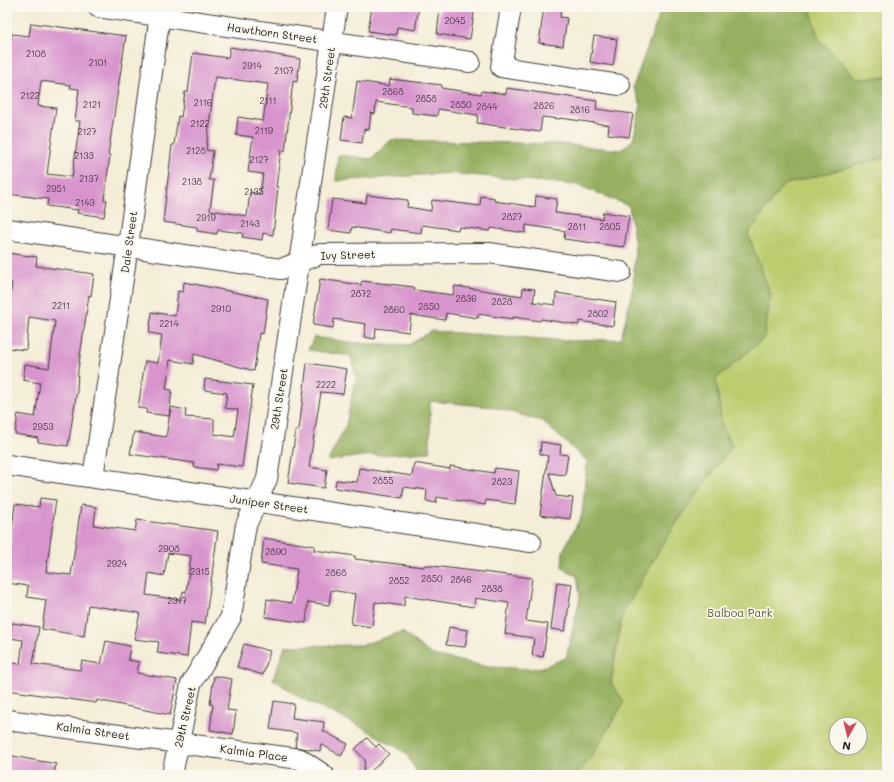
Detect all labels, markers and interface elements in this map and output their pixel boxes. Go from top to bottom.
house number: 2045 [444,15,466,26]
street label: Hawthorn Street [226,19,318,46]
street label: 29th Street [315,46,338,110]
house number: 2108 [26,48,47,59]
house number: 2101 [89,57,107,68]
house number: 2914 [242,60,263,71]
house number: 2107 [274,65,294,76]
house number: 2868 [382,86,404,97]
house number: 2122 [20,90,40,101]
house number: 2858 [415,93,437,104]
house number: 2111 [259,95,277,106]
house number: 2116 [194,97,212,108]
house number: 2121 [83,99,101,110]
house number: 2850 [450,99,472,110]
house number: 2826 [534,100,554,111]
house number: 2844 [476,101,498,112]
house number: 2816 [570,104,590,115]
house number: 2122 [190,118,210,129]
house number: 2119 [255,125,274,136]
house number: 2127 [77,126,97,137]
house number: 2128 [186,145,206,156]
house number: 2133 [74,150,94,161]
house number: 2127 [249,154,269,165]
house number: 2137 [79,173,99,184]
house number: 2138 [182,176,202,187]
house number: 2951 [46,183,66,194]
house number: 2135 [244,186,264,197]
house number: 2143 [75,197,95,208]
street label: Dale Street [117,210,140,274]
house number: 2827 [502,211,522,222]
house number: 2919 [196,212,217,223]
house number: 2143 [240,218,260,229]
house number: 2811 [568,221,586,232]
house number: 2805 [599,221,621,232]
street label: Ivy Street [320,246,376,263]
house number: 2872 [351,288,371,299]
house number: 2836 [455,293,477,304]
house number: 2828 [492,296,513,307]
house number: 2211 [52,300,70,311]
house number: 2850 [418,301,440,312]
house number: 2910 [211,303,231,314]
house number: 2860 [383,304,405,315]
house number: 2802 [587,308,609,319]
house number: 2214 [159,318,179,329]
street label: 29th Street [266,367,291,431]
house number: 2222 [316,379,336,390]
house number: 2953 [33,421,53,432]
house number: 2855 [373,475,393,486]
house number: 2823 [492,476,512,487]
street label: Juniper Street [229,491,309,516]
house number: 2908 [158,543,180,554]
house number: 2890 [265,546,287,557]
house number: 2924 [107,558,128,569]
house number: 2315 [190,566,210,577]
house number: 2868 [325,567,347,578]
house number: 2850 [421,573,443,584]
house number: 2846 [450,574,472,585]
house number: 2852 [389,575,409,586]
house number: 2838 [481,583,503,594]
house number: 2317 [167,595,187,606]
park label: Balboa Park [707,605,773,620]
street label: 29th Street [170,685,199,749]
north arrow [828,716,868,756]
street label: Kalmia Street [55,718,131,743]
text: N [841,738,852,754]
street label: Kalmia Place [219,740,289,765]

